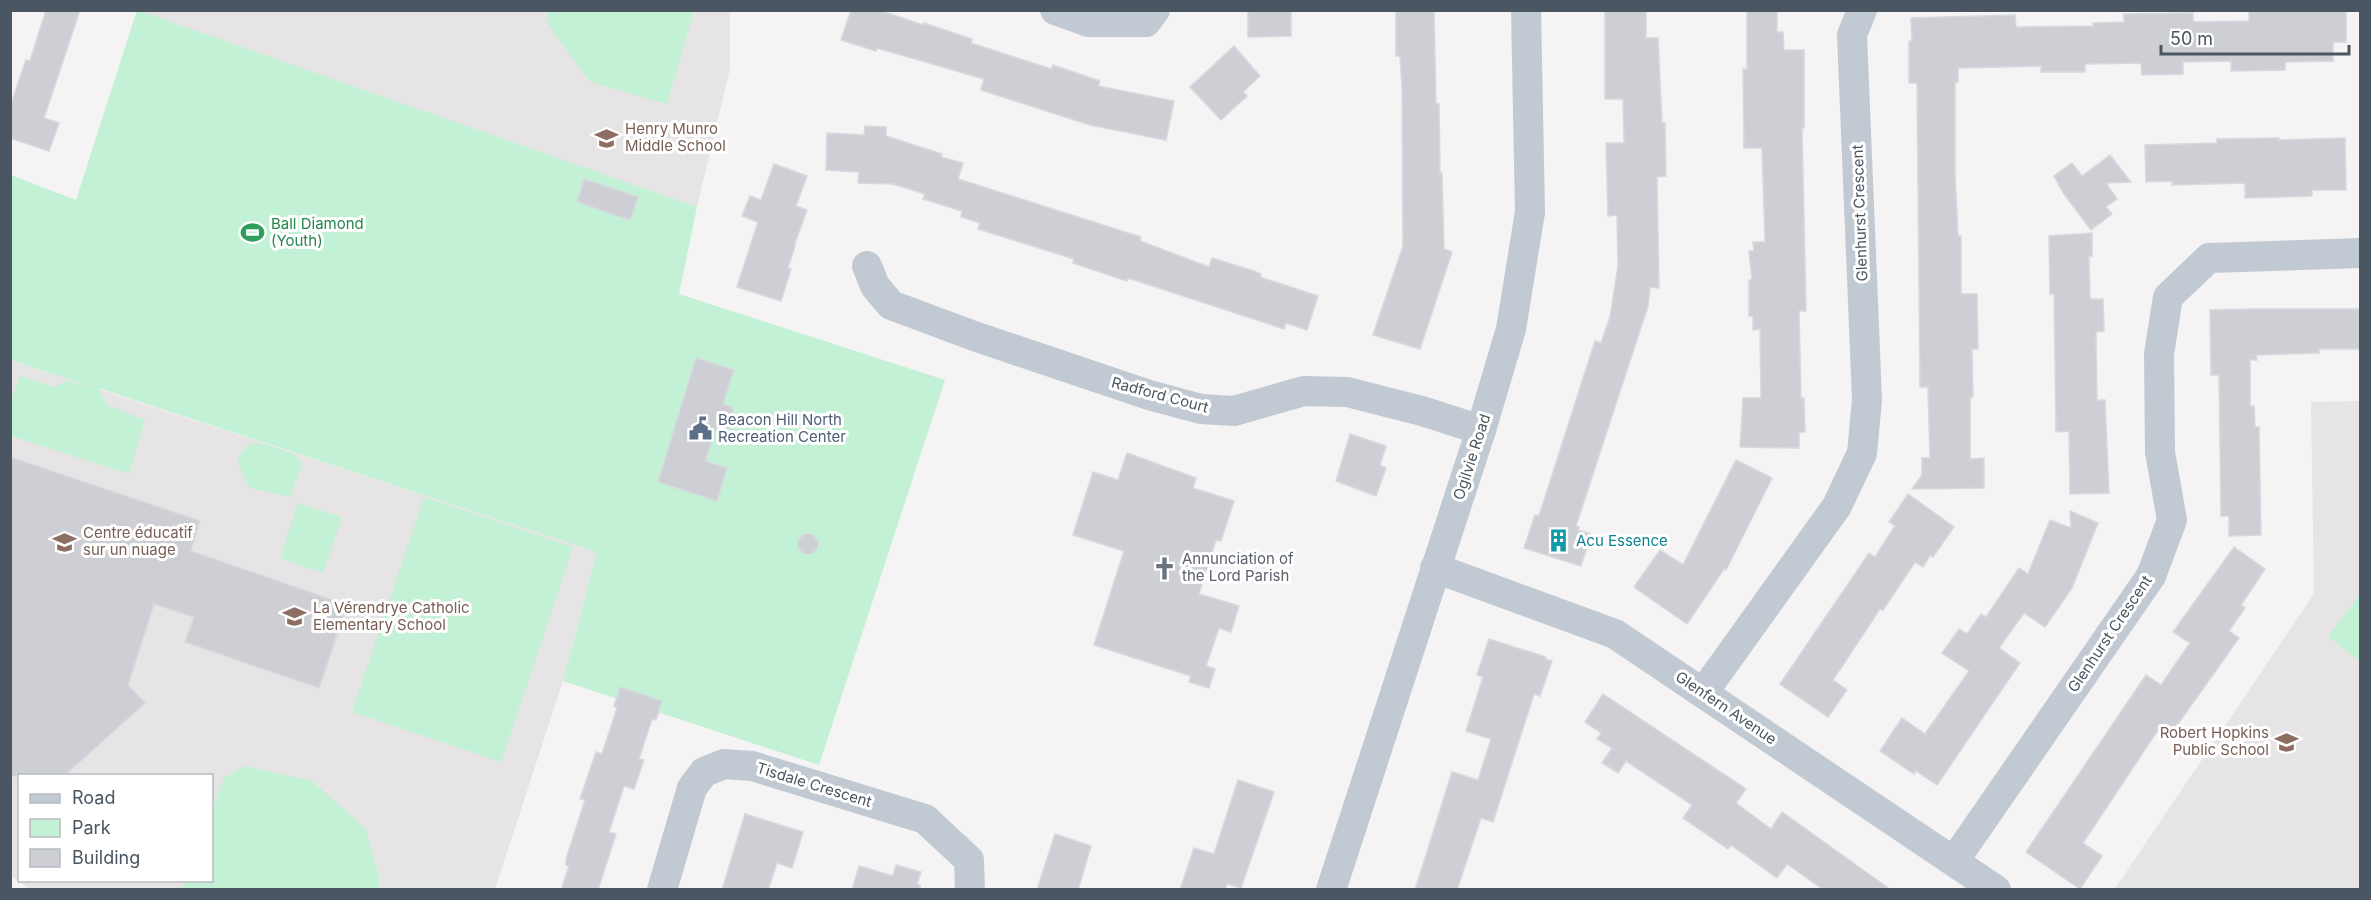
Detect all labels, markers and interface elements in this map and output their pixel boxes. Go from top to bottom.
scale bar [2161,18,2348,56]
text: 50 m [2170,28,2213,49]
place label: Henry Munro Middle School [625,119,726,155]
school or university icon: Henry Munro Middle School [594,125,620,151]
street label: Glenhurst Crescent [1848,144,1871,282]
place label: Ball Diamond (Youth) [271,214,364,250]
sports icon: Ball Diamond (Youth) [240,220,266,246]
street label: Radford Court [1110,372,1211,417]
place label: Beacon Hill North Recreation Center [718,410,846,446]
street label: Ogilvie Road [1449,411,1494,502]
public building icon: Beacon Hill North Recreation Center [687,416,713,442]
place label: Centre éducatif sur un nuage [83,523,193,559]
building icon: Acu Essence [1545,528,1571,554]
school or university icon: Centre éducatif sur un nuage [52,529,78,555]
place label: Acu Essence [1576,531,1668,550]
place label: Annunciation of the Lord Parish [1182,549,1294,585]
church icon: Annunciation of the Lord Parish [1151,555,1177,581]
street label: Glenhurst Crescent [2063,572,2156,696]
place label: La Vérendrye Catholic Elementary School [313,598,470,634]
school or university icon: La Vérendrye Catholic Elementary School [282,604,308,630]
street label: Glenfern Avenue [1672,667,1780,748]
place label: Robert Hopkins Public School [2160,723,2269,759]
school or university icon: Robert Hopkins Public School [2274,729,2300,755]
street label: Tisdale Crescent [754,758,874,811]
legend [18,774,213,882]
text: Road [72,787,115,808]
text: Park [72,817,111,838]
text: Building [72,847,140,868]

